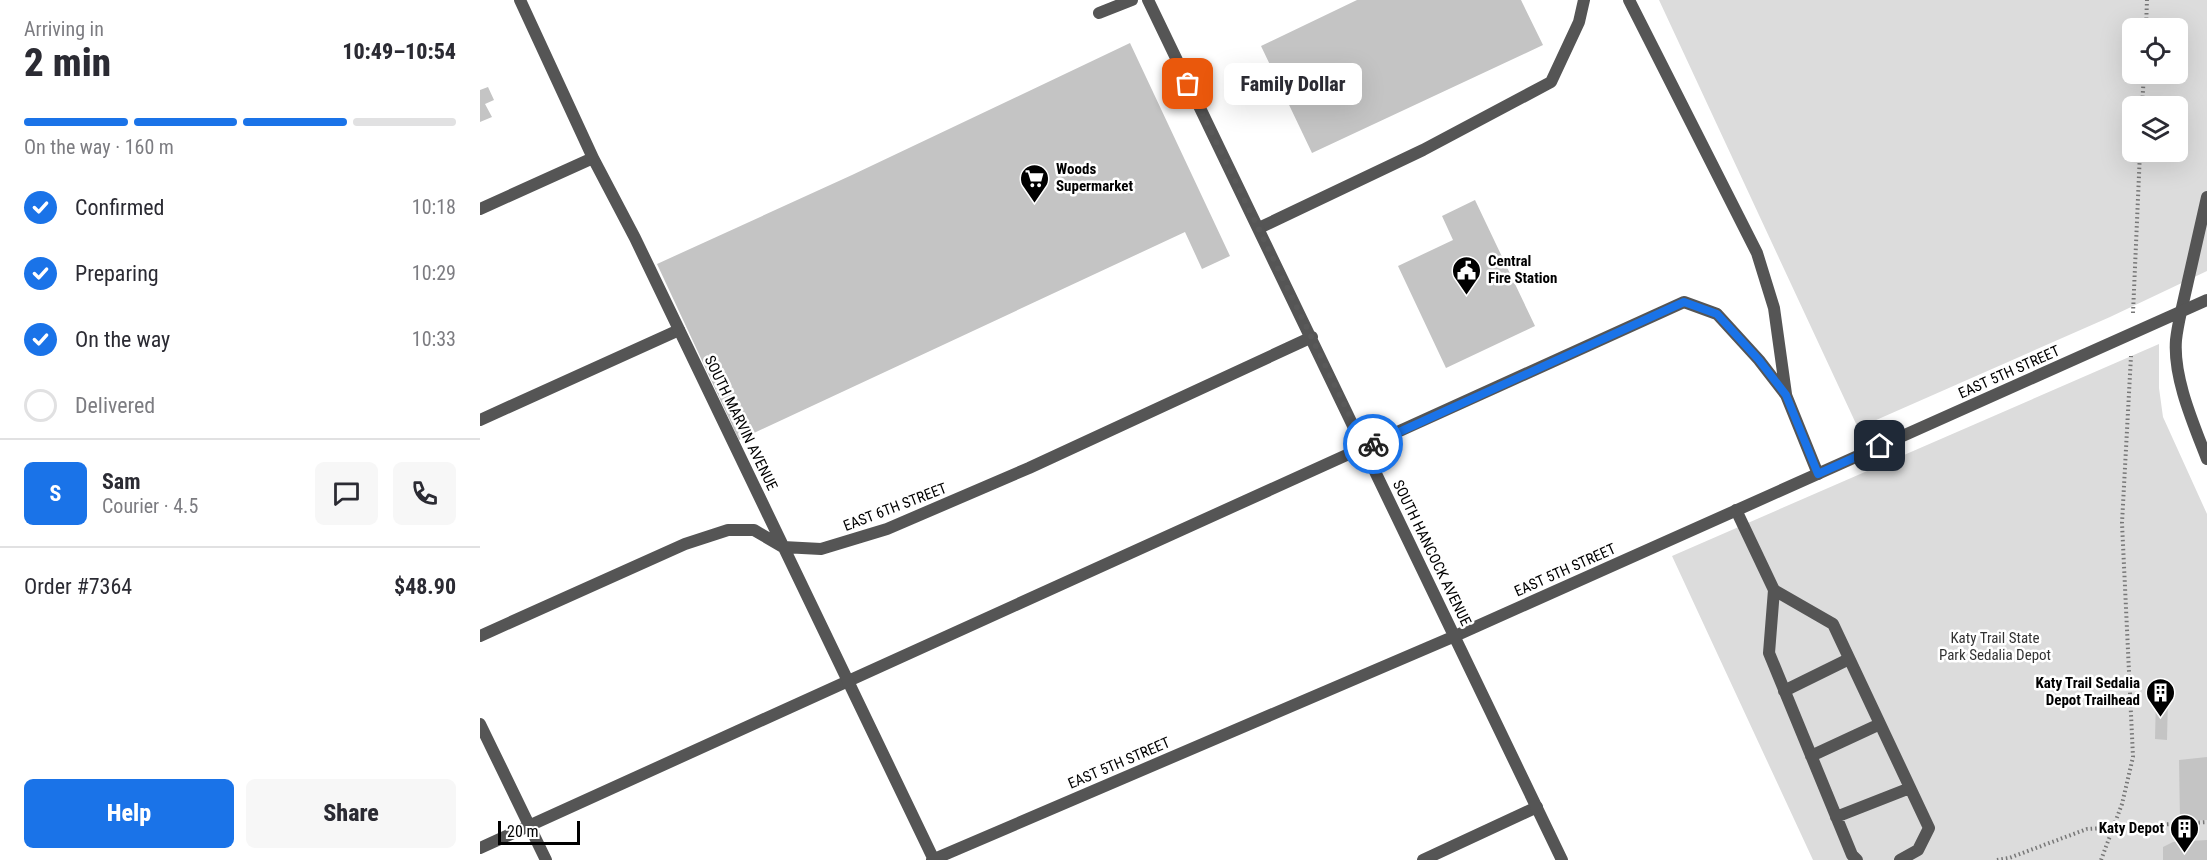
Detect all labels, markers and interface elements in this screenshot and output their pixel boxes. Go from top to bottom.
text: Arriving in [24,17,104,41]
map controls [2122,18,2188,162]
button: locate [2122,18,2188,84]
text: 10:49–10:54 [342,39,456,64]
text: 2 min [24,40,111,86]
pin [1162,58,1213,109]
callout: Family Dollar [1224,63,1362,105]
icon: bag [1171,67,1204,100]
text: Family Dollar [1241,72,1345,96]
button: layers [2122,96,2188,162]
text: On the way · 160 m [24,135,174,159]
place label: Woods Supermarket [1056,160,1133,195]
supermarket icon: Woods Supermarket [1019,162,1051,204]
icon: check [24,191,57,224]
text: Confirmed [75,195,164,220]
text: 10:18 [412,195,456,219]
place label: Central Fire Station [1488,252,1557,287]
public building icon: Central Fire Station [1451,254,1483,296]
icon: check [24,257,57,290]
text: Preparing [75,261,159,286]
text: 10:29 [412,261,456,285]
icon: check [24,323,57,356]
text: On the way [75,327,170,352]
text: 10:33 [412,327,456,351]
street label: EAST 5TH STREET [1955,341,2063,402]
street label: SOUTH MARVIN AVENUE [701,353,781,493]
text: Delivered [75,393,155,418]
courier [1343,414,1403,474]
pin [1854,420,1905,471]
icon: bike [1357,428,1390,461]
icon: home [1863,429,1896,462]
button: chat [315,462,378,525]
button: phone [393,462,456,525]
text: Sam [102,469,141,494]
street label: SOUTH HANCOCK AVENUE [1389,477,1475,629]
street label: EAST 6TH STREET [841,479,949,535]
text: S [50,481,61,506]
text: Courier · 4.5 [102,494,198,518]
street label: EAST 5TH STREET [1511,539,1619,600]
text: Order #7364 [24,574,132,599]
text: $48.90 [394,574,456,599]
park label: Katy Trail State Park Sedalia Depot [1939,629,2051,664]
place label: Katy Trail Sedalia Depot Trailhead [2035,674,2140,709]
building icon: Katy Trail Sedalia Depot Trailhead [2145,676,2177,718]
street label: EAST 5TH STREET [1065,733,1173,793]
button: Help [24,779,234,848]
button: Share [246,779,456,848]
building icon: Katy Depot [2169,812,2201,854]
scale bar [498,818,580,846]
place label: Katy Depot [2099,819,2164,837]
text: 20 m [507,822,539,841]

